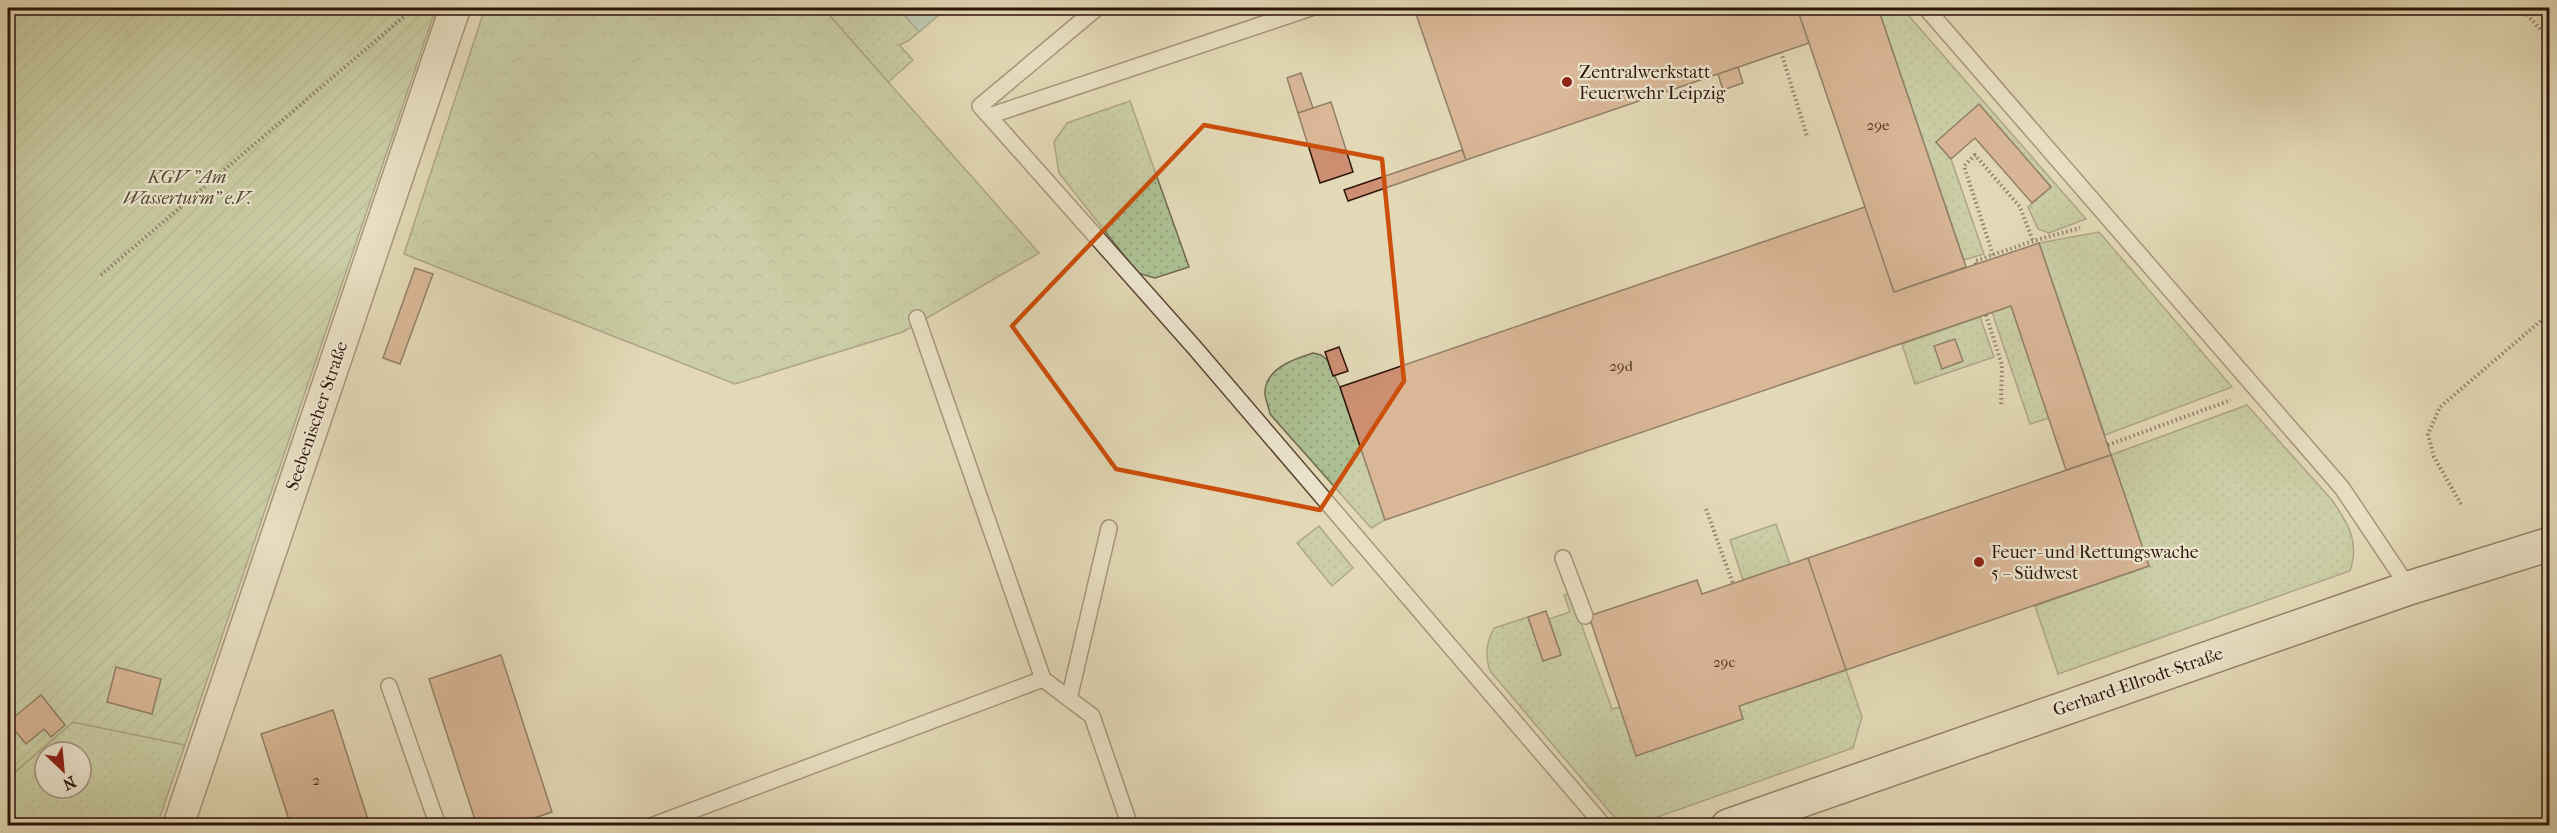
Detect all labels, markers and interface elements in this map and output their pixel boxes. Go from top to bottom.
place label: Zentralwerkstatt Feuerwehr Leipzig [1579,62,1726,104]
marker: Zentralwerkstatt Feuerwehr Leipzig [1560,75,1574,89]
house number: 29e [1867,116,1890,134]
park label: KGV "Am Wasserturm" e.V. [123,167,253,209]
street label: Seebenischer Straße [282,338,352,493]
house number: 29d [1609,357,1634,375]
place label: Feuer- und Rettungswache 5 – Südwest [1991,542,2199,584]
marker: Feuer- und Rettungswache 5 – Südwest [1972,555,1986,569]
street label: Gerhard-Ellrodt-Straße [2050,643,2226,721]
house number: 29c [1713,653,1735,671]
north arrow [33,740,93,800]
house number: 2 [312,771,320,789]
text: N [59,772,79,795]

